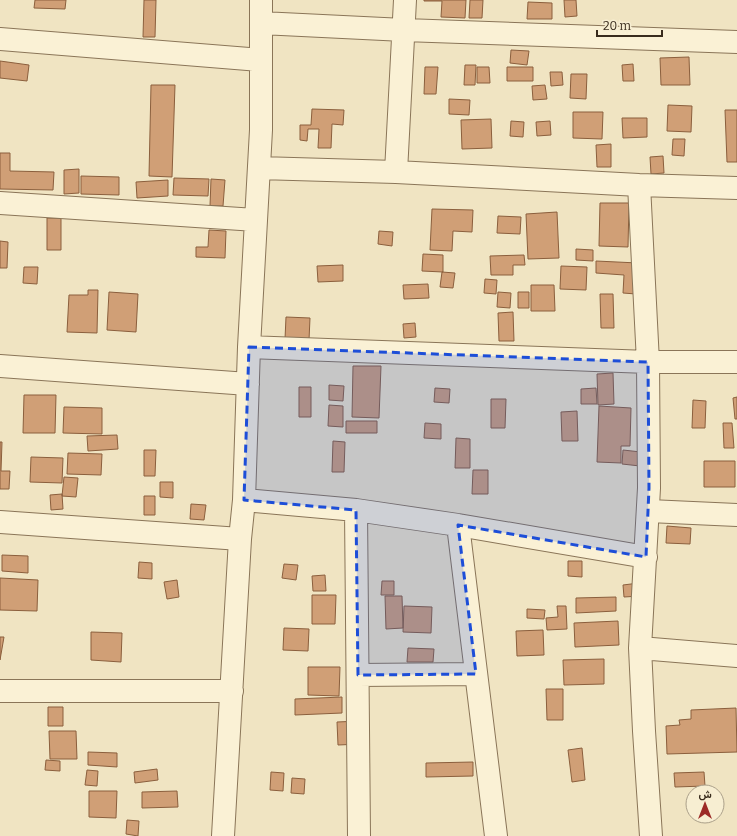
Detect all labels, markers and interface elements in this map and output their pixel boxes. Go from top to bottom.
scale bar [597,12,662,38]
text: 20 m [603,19,632,33]
north arrow [685,784,725,824]
text: ش [698,788,712,801]

